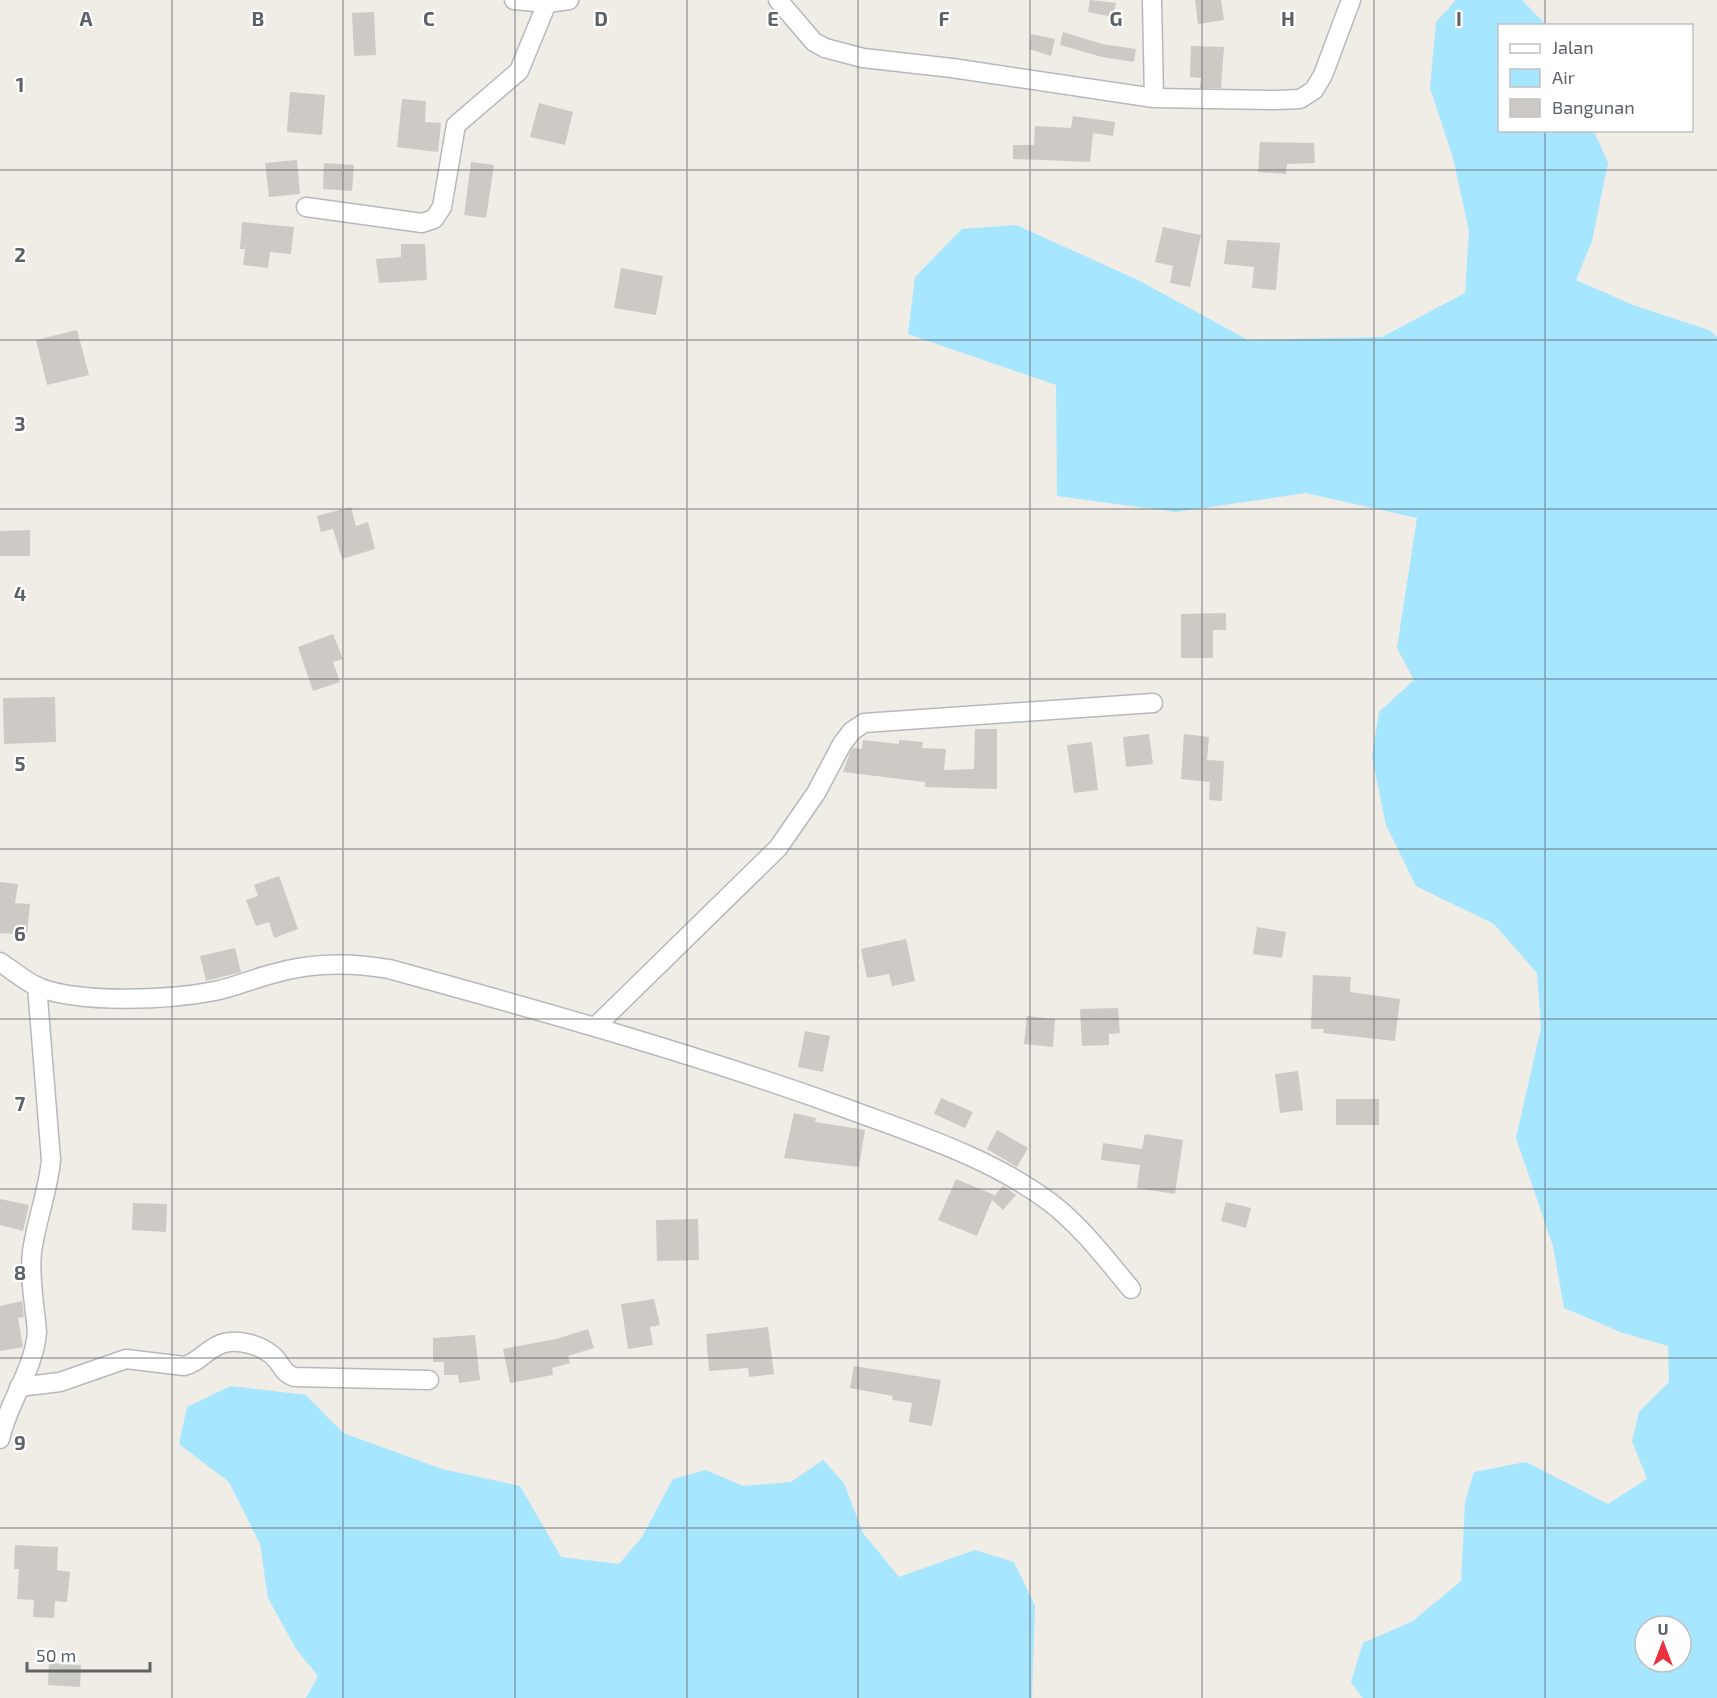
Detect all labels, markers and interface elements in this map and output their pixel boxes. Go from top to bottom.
text: A [79,6,93,30]
text: B [252,6,264,30]
text: C [423,6,435,30]
text: D [594,6,608,30]
text: E [767,6,779,30]
text: F [938,6,950,30]
text: G [1110,6,1122,30]
text: H [1281,6,1295,30]
text: I [1456,6,1462,30]
legend [1498,24,1693,132]
text: Jalan [1552,36,1594,58]
text: Air [1552,66,1575,88]
text: 1 [16,72,24,96]
text: Bangunan [1552,96,1635,118]
text: 2 [14,242,26,266]
text: 3 [14,411,26,435]
text: 4 [14,581,27,605]
text: 5 [14,751,26,775]
text: 6 [14,921,26,945]
text: 7 [15,1091,26,1115]
text: 8 [14,1260,26,1284]
text: 9 [14,1430,26,1454]
north arrow [1633,1614,1693,1674]
text: U [1658,1619,1668,1638]
scale bar [27,1635,150,1673]
text: 50 m [36,1644,76,1666]

